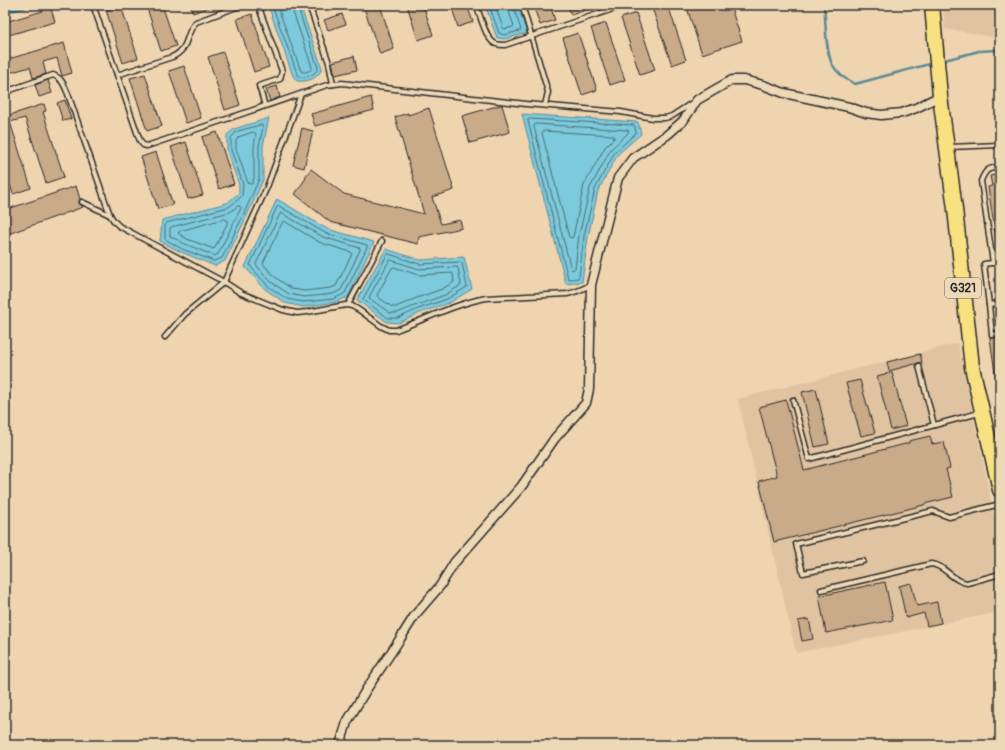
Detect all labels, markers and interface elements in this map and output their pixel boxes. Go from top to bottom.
road number: G321 [945,278,981,298]

